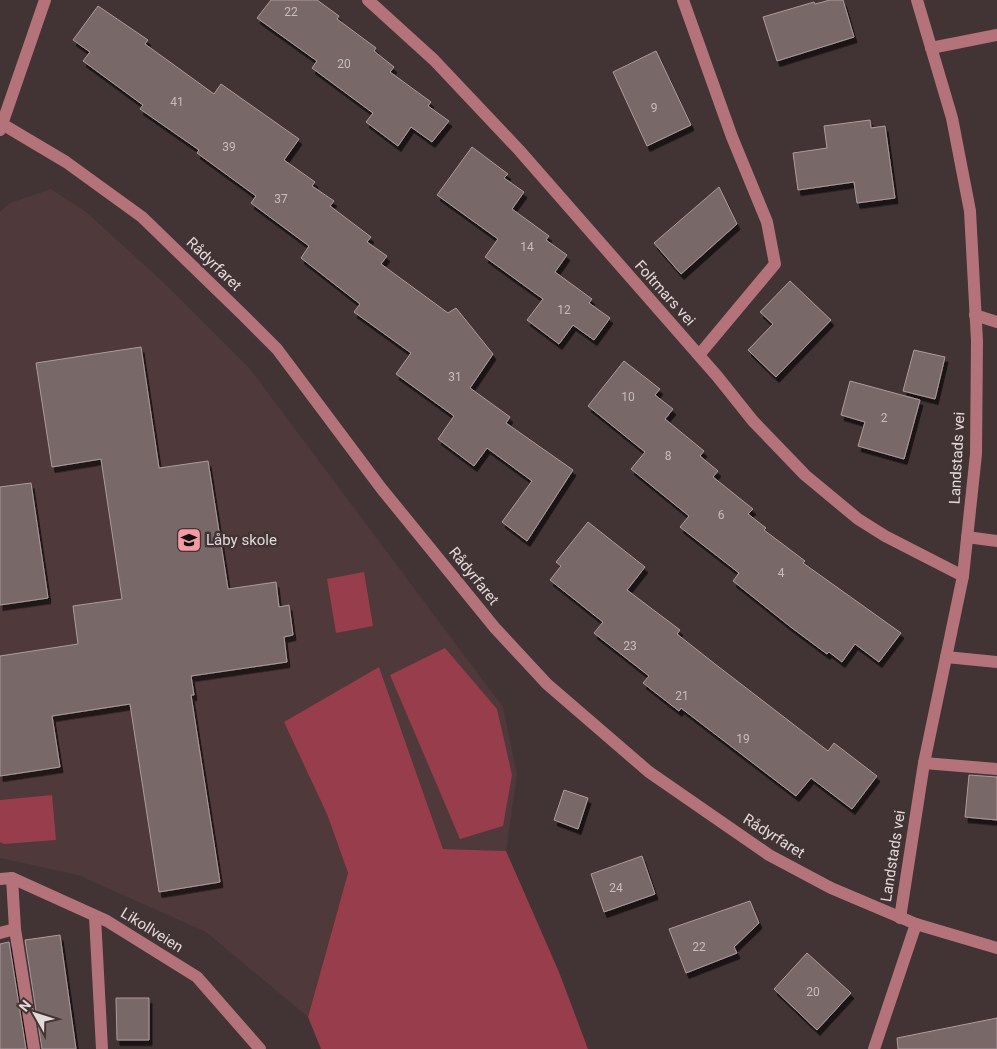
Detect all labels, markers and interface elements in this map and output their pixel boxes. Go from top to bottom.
house number: 22 [284,5,298,19]
house number: 20 [337,57,351,71]
house number: 41 [170,95,184,109]
house number: 9 [651,101,657,115]
house number: 39 [222,140,236,154]
house number: 37 [274,192,288,206]
street label: Rådyrfaret [183,233,245,295]
house number: 14 [520,240,534,254]
street label: Foltmars vei [631,257,699,329]
house number: 12 [557,303,571,317]
house number: 31 [448,370,462,384]
house number: 10 [621,390,635,404]
house number: 2 [881,411,888,425]
street label: Landstads vei [946,411,968,505]
house number: 8 [665,449,672,463]
house number: 6 [718,508,725,522]
school or university icon: Låby skole [176,527,202,553]
place label: Låby skole [206,531,277,549]
street label: Rådyrfaret [445,543,503,609]
house number: 4 [778,566,785,580]
house number: 23 [623,639,637,653]
house number: 21 [675,689,689,703]
house number: 19 [736,732,750,746]
street label: Landstads vei [877,809,909,903]
street label: Rådyrfaret [740,810,808,862]
house number: 24 [609,881,623,895]
street label: Likollveien [117,904,187,956]
house number: 22 [692,940,706,954]
house number: 20 [806,985,820,999]
north arrow [10,989,60,1039]
text: N [16,997,34,1015]

